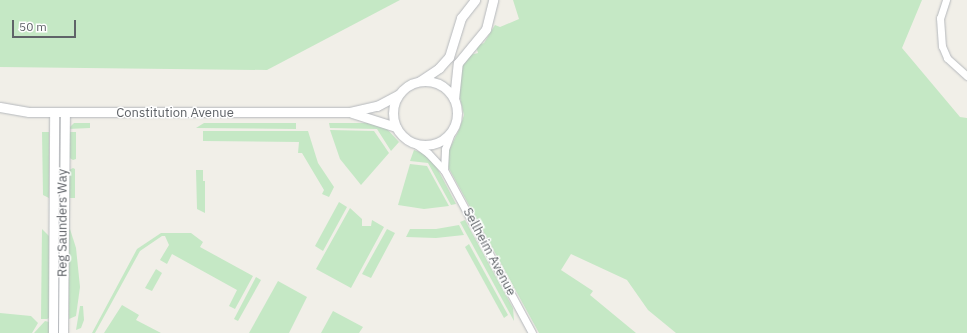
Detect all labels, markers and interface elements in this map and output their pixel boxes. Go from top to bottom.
scale bar [14,12,78,38]
text: 50 m [19,19,47,34]
street label: Constitution Avenue [116,105,234,121]
street label: Reg Saunders Way [55,169,71,277]
street label: Sellheim Avenue [459,205,519,299]

